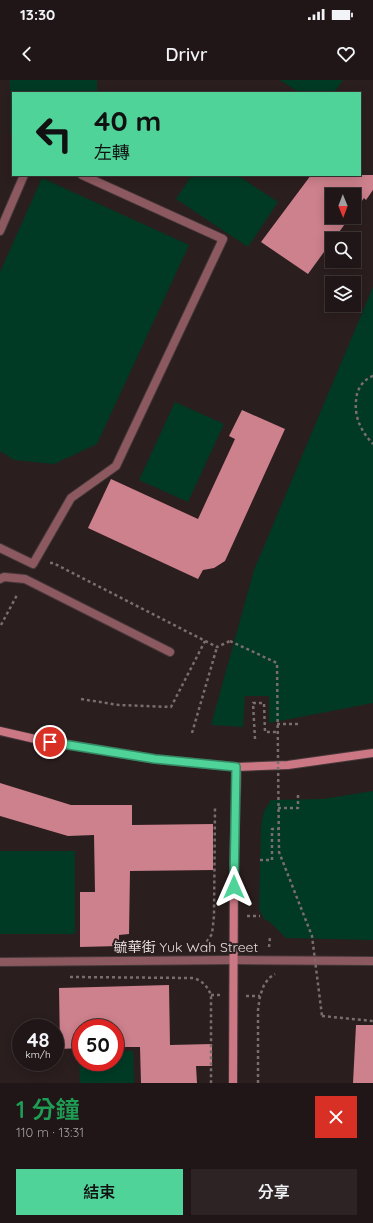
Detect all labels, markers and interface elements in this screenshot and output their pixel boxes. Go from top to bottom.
text: 13:30 [20,5,55,24]
icon: back [16,43,38,65]
text: Drivr [166,43,207,66]
icon: heart [335,43,357,65]
text: 40 m [94,103,161,138]
icon: left [28,108,80,160]
text: 左轉 [94,141,130,164]
north arrow [325,188,361,224]
map controls [325,188,361,312]
button: search [325,232,361,268]
button: layers [325,276,361,312]
pin [33,725,67,759]
icon: arrive [39,731,61,753]
position arrow [213,866,255,908]
street label: 毓華街 Yuk Wah Street [114,938,259,956]
speed limit sign: 50 [72,1019,124,1071]
text: 48 [27,1027,49,1052]
text: km/h [25,1048,51,1061]
text: 1 分鐘 [16,1094,80,1124]
button: close [315,1096,357,1138]
text: 110 m · 13:31 [16,1124,84,1140]
button: 結束 [16,1169,183,1215]
button: 分享 [191,1169,357,1215]

